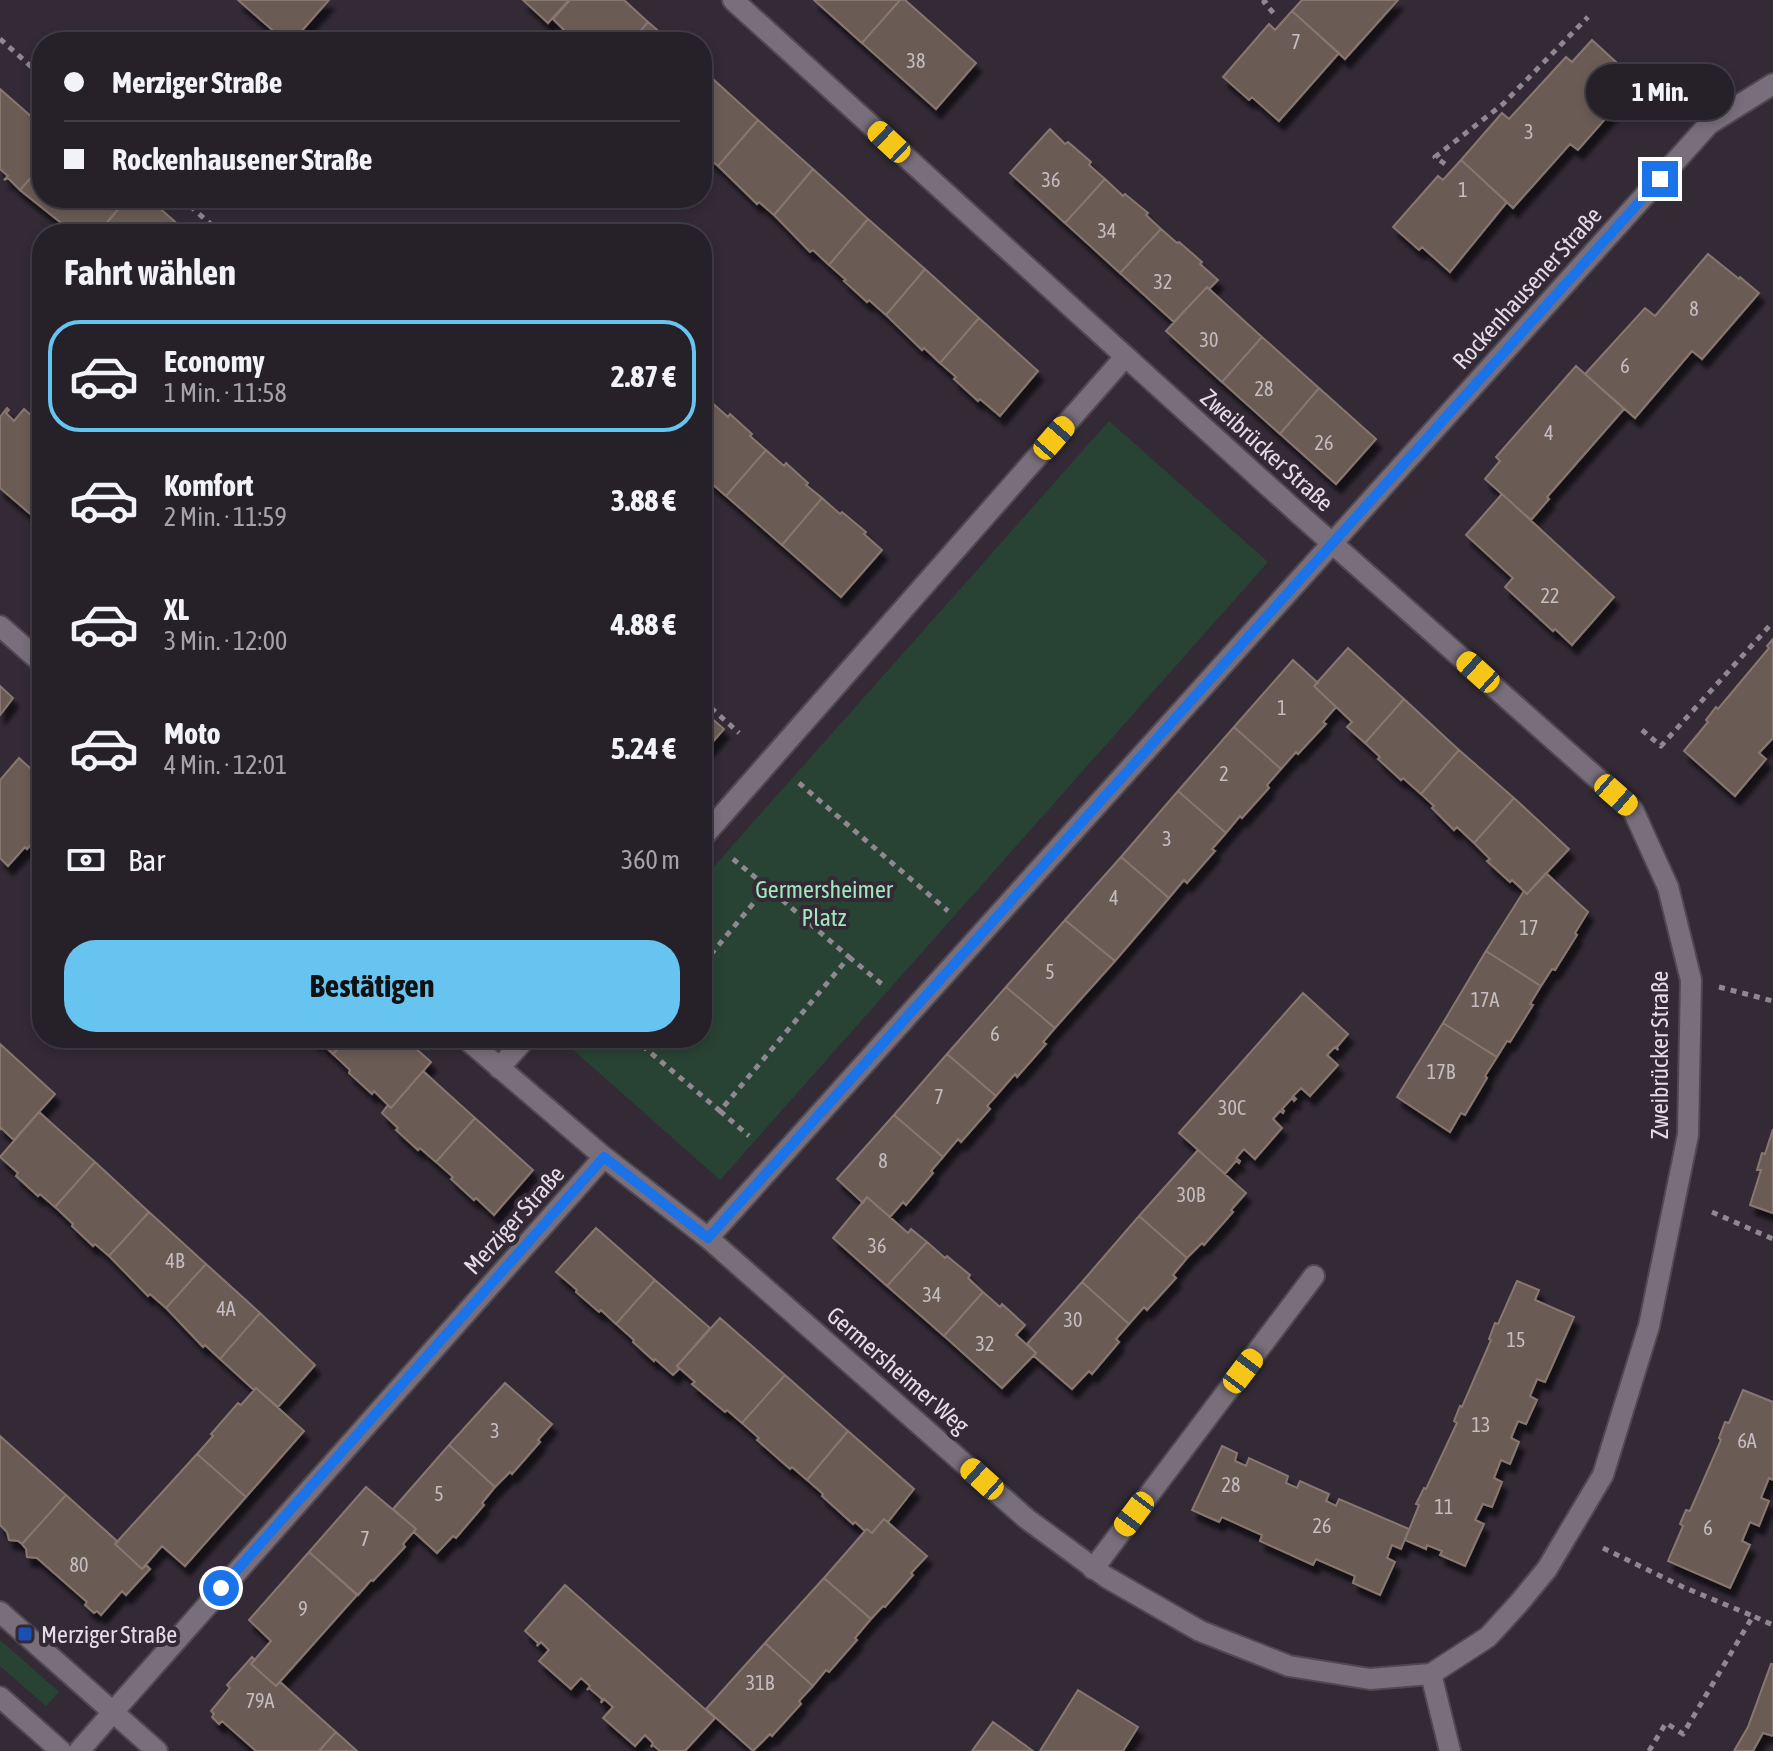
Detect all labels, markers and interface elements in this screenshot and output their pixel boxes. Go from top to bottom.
house number: 7 [1291,30,1301,53]
house number: 38 [907,49,925,72]
callout: 1 Min. [1586,63,1734,119]
text: Merziger Straße [112,65,282,99]
text: 1 Min. [1632,77,1688,107]
car [863,117,915,167]
house number: 3 [1524,120,1534,143]
text: Rockenhausener Straße [112,142,372,176]
route end [1642,161,1678,197]
house number: 36 [1042,168,1060,191]
house number: 1 [1458,178,1468,201]
street label: Rockenhausener Straße [1447,202,1607,374]
house number: 34 [1098,219,1116,242]
text: Fahrt wählen [64,251,236,293]
house number: 32 [1154,270,1172,293]
house number: 8 [1689,297,1699,320]
house number: 30 [1200,328,1218,351]
icon: car [68,340,140,412]
text: Economy [164,344,265,378]
house number: 6 [1620,354,1630,377]
text: 2.87 € [611,359,676,393]
house number: 28 [1255,377,1273,400]
text: 1 Min. · 11:58 [164,378,287,408]
street label: Zweibrücker Straße [1195,384,1339,516]
car [1029,412,1079,464]
house number: 4 [1544,421,1554,444]
house number: 26 [1315,431,1333,454]
icon: car [68,464,140,536]
text: Komfort [164,468,253,502]
text: 3.88 € [611,483,676,517]
text: 2 Min. · 11:59 [164,502,287,532]
house number: 22 [1541,584,1559,607]
icon: car [68,588,140,660]
text: XL [164,592,189,626]
text: 4.88 € [611,607,676,641]
text: 3 Min. · 12:00 [164,626,287,656]
car [1452,647,1504,697]
house number: 1 [1277,696,1287,719]
icon: car [68,712,140,784]
text: Moto [164,716,221,750]
text: 5.24 € [611,731,676,765]
text: 4 Min. · 12:01 [164,750,287,780]
house number: 2 [1219,762,1229,785]
car [1590,770,1642,820]
house number: 3 [1162,827,1172,850]
icon: cash [64,838,108,882]
text: Bar [128,843,165,877]
text: 360 m [621,845,680,875]
park label: Germersheimer Platz [755,876,894,931]
house number: 4 [1109,886,1119,909]
house number: 17 [1520,916,1538,939]
button: Bestätigen [64,940,680,1032]
house number: 5 [1045,960,1055,983]
street label: Zweibrücker Straße [1646,971,1673,1139]
house number: 17A [1471,988,1499,1011]
house number: 6 [990,1022,1000,1045]
house number: 17B [1427,1060,1456,1083]
house number: 7 [934,1085,944,1108]
house number: 30C [1218,1096,1246,1119]
house number: 8 [878,1149,888,1172]
street label: Merziger Straße [458,1160,570,1280]
house number: 30B [1177,1183,1206,1206]
house number: 36 [868,1234,886,1257]
house number: 4B [166,1249,185,1272]
house number: 34 [923,1283,941,1306]
house number: 4A [216,1297,236,1320]
street label: Germersheimer Weg [822,1301,975,1439]
house number: 30 [1064,1308,1082,1331]
house number: 15 [1507,1328,1525,1351]
house number: 32 [976,1332,994,1355]
car [1219,1345,1267,1397]
house number: 13 [1472,1413,1490,1436]
house number: 3 [490,1419,500,1442]
house number: 6A [1737,1429,1757,1452]
car [956,1454,1008,1504]
house number: 28 [1222,1473,1240,1496]
house number: 5 [434,1482,444,1505]
car [1110,1488,1158,1540]
house number: 11 [1435,1495,1453,1518]
house number: 26 [1313,1514,1331,1537]
house number: 6 [1703,1516,1713,1539]
house number: 7 [360,1527,370,1550]
house number: 80 [70,1553,88,1576]
route start [203,1570,239,1606]
house number: 9 [298,1597,308,1620]
place label: Merziger Straße [41,1621,177,1648]
marker: Merziger Straße [16,1625,34,1643]
house number: 31B [746,1671,775,1694]
house number: 79A [246,1689,274,1712]

